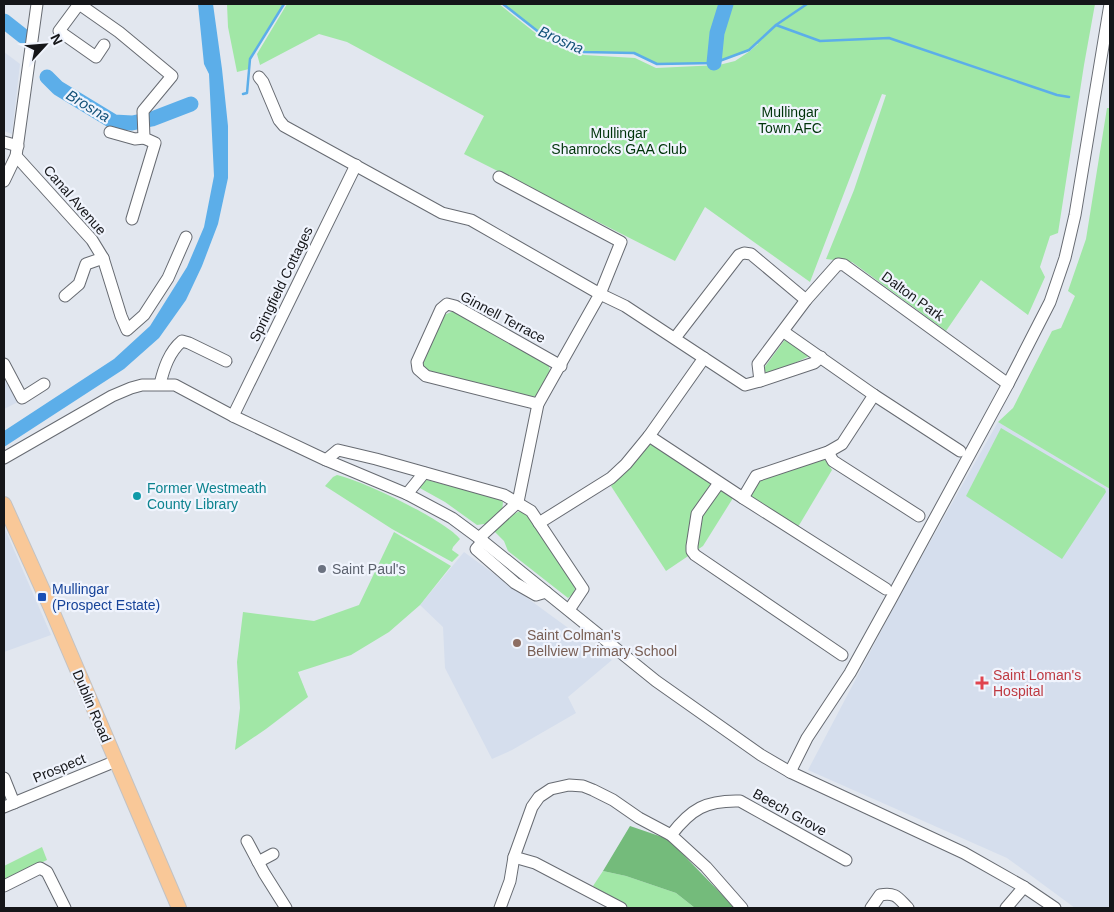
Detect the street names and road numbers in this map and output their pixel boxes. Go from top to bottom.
street label: Canal Avenue [40,162,110,238]
street label: Springfield Cottages [246,224,316,344]
street label: Dalton Park [879,268,948,325]
street label: Ginnell Terrace [458,288,548,346]
street label: Dublin Road [70,667,114,745]
street label: Prospect [30,750,88,786]
street label: Beech Grove [750,785,830,839]

